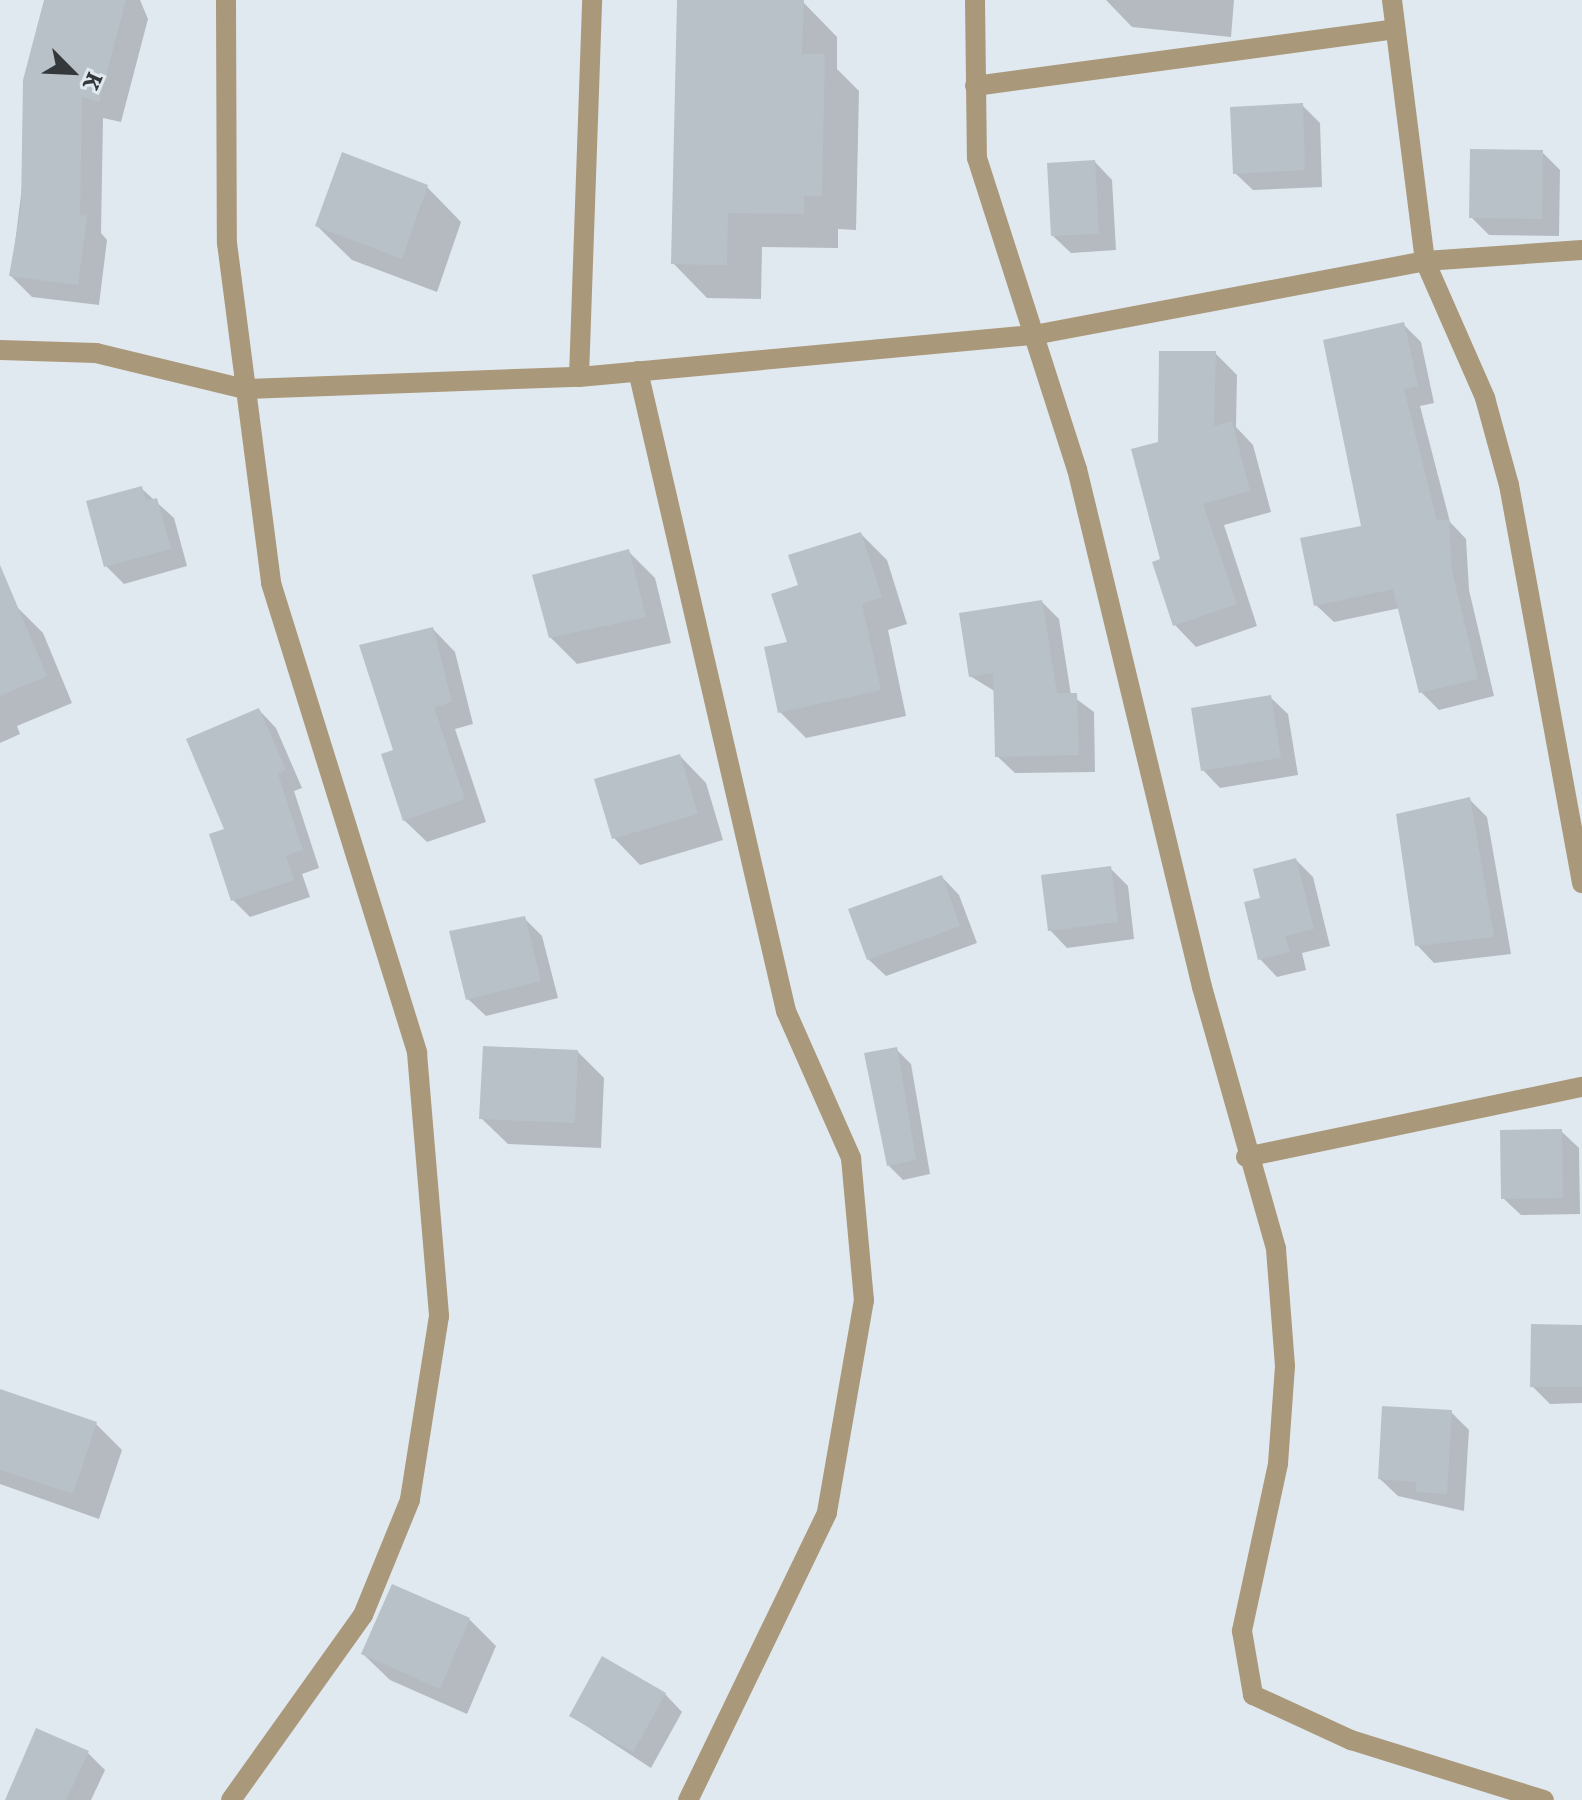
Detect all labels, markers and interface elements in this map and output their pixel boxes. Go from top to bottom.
north arrow [32,32,112,112]
text: K [76,67,113,97]

